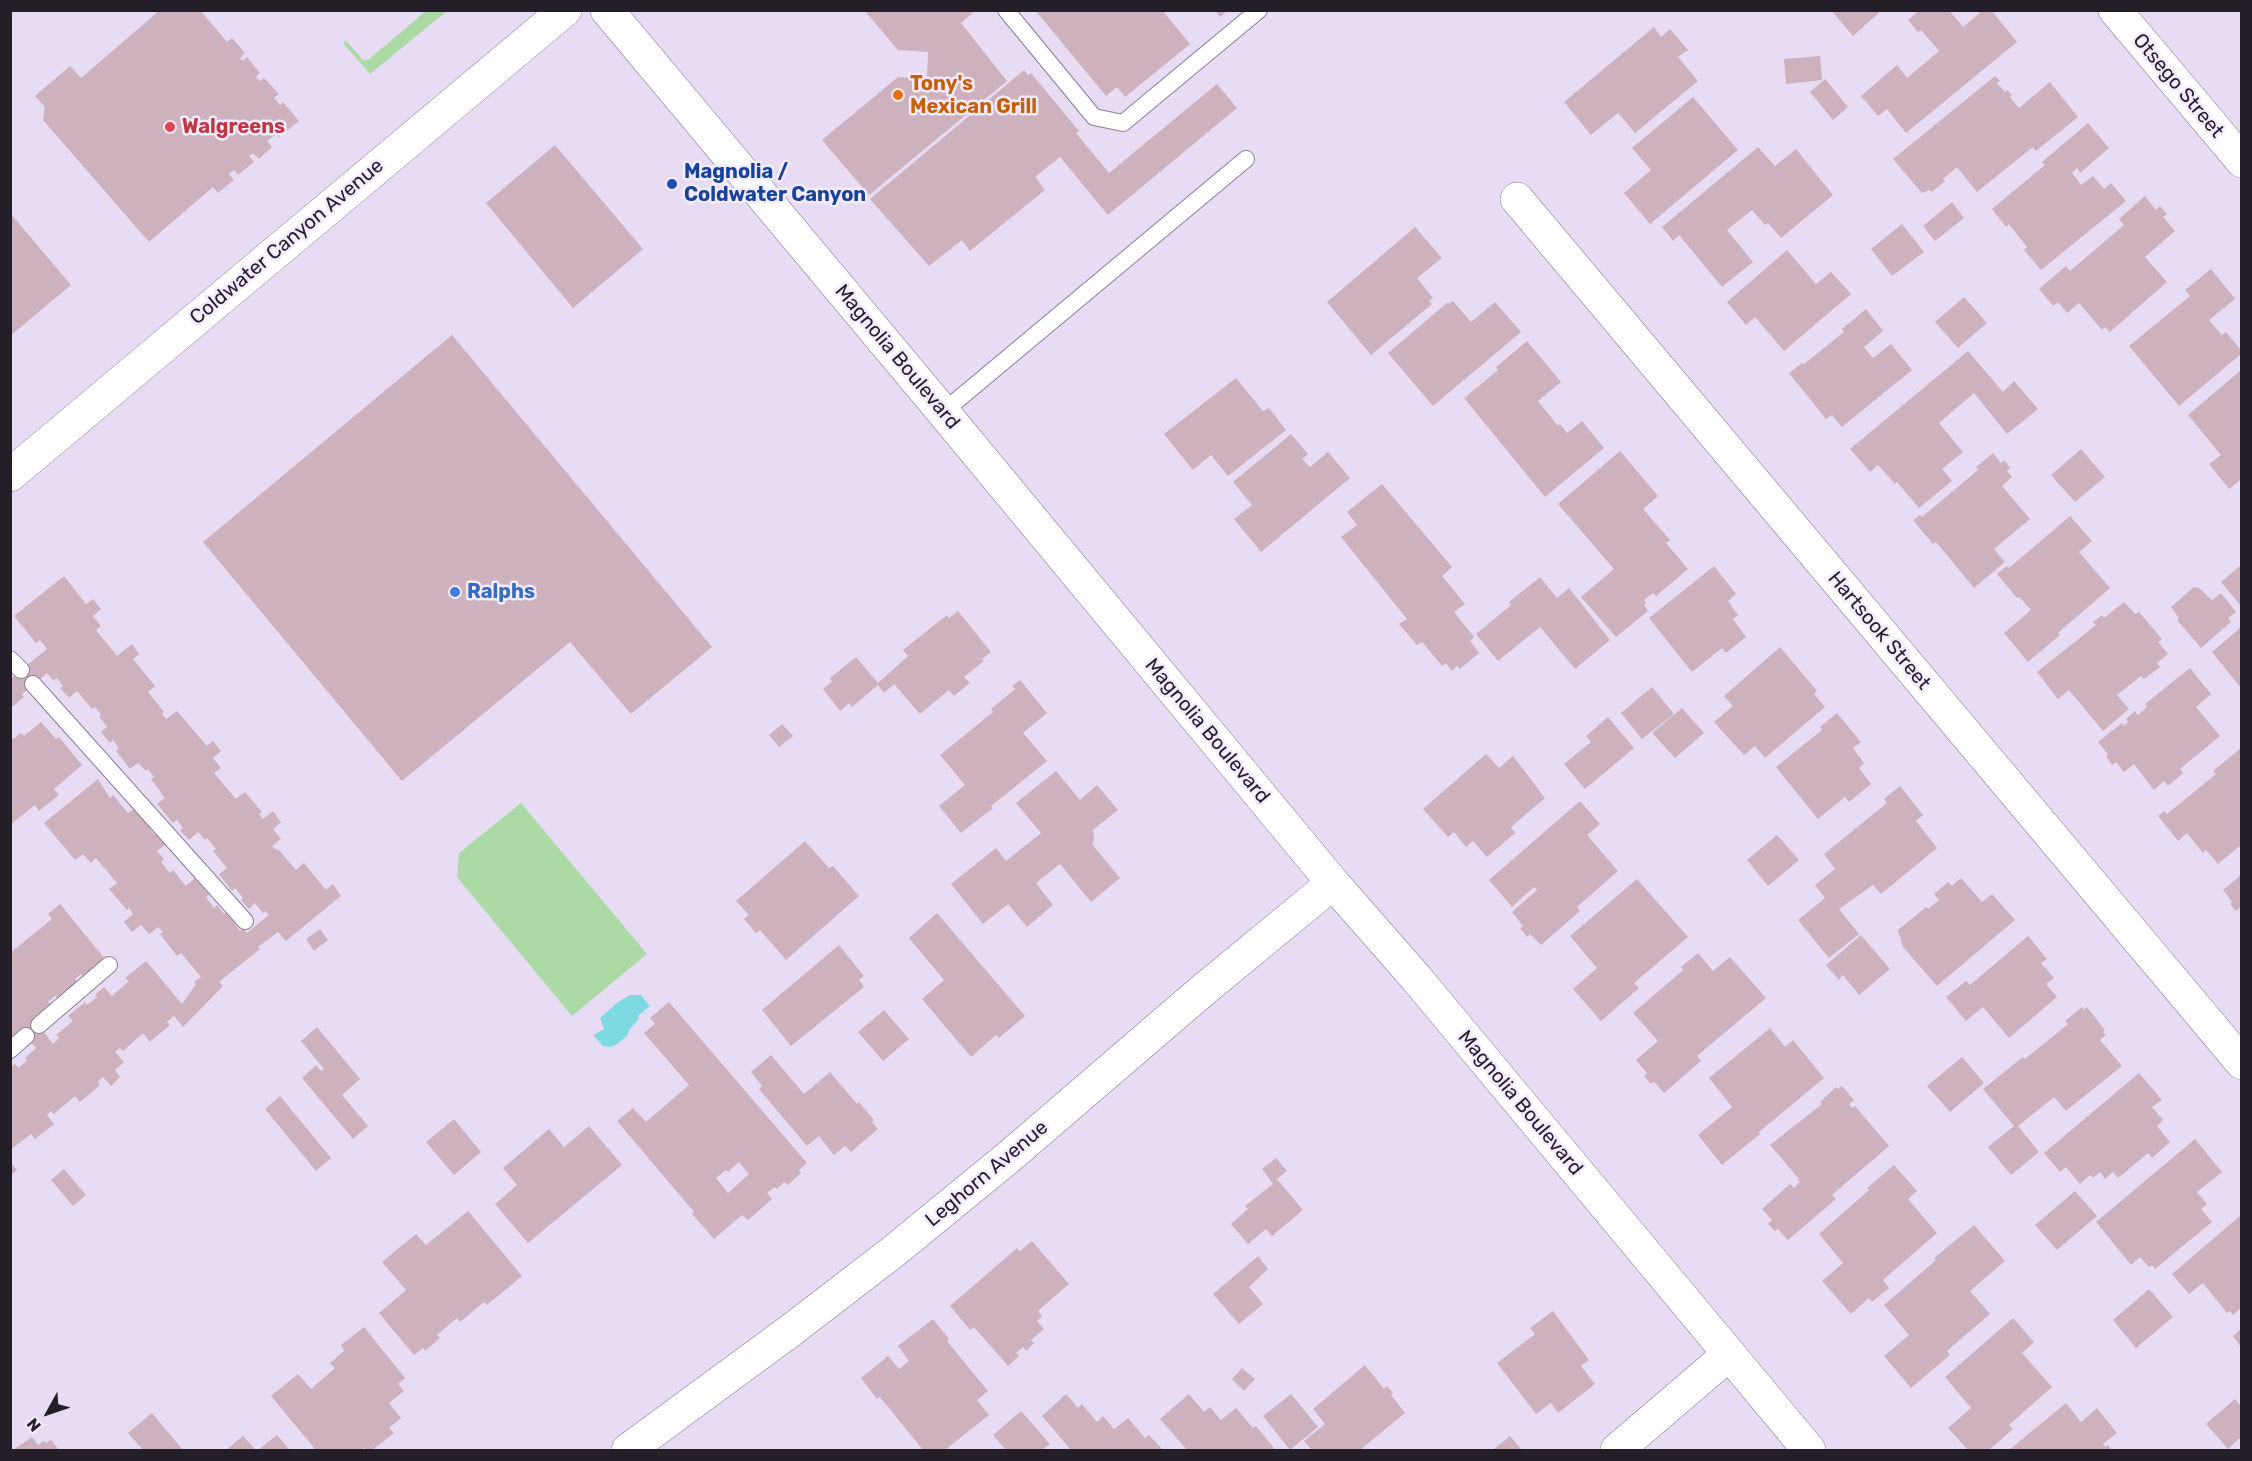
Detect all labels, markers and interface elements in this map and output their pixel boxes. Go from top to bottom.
street label: Otsego Street [2127,29,2229,143]
place label: Tony's Mexican Grill [910,72,1037,119]
marker: Tony's Mexican Grill [891,88,905,102]
place label: Walgreens [182,115,285,139]
marker: Walgreens [163,120,177,134]
street label: Coldwater Canyon Avenue [185,154,389,330]
place label: Magnolia / Coldwater Canyon [684,160,866,207]
marker: Magnolia / Coldwater Canyon [665,177,679,191]
street label: Magnolia Boulevard [829,280,965,434]
street label: Hartsook Street [1823,567,1935,695]
place label: Ralphs [467,580,535,604]
marker: Ralphs [448,585,462,599]
street label: Magnolia Boulevard [1139,654,1275,808]
street label: Magnolia Boulevard [1452,1026,1588,1180]
street label: Leghorn Avenue [921,1116,1053,1232]
north arrow [18,1383,78,1443]
text: N [23,1414,45,1435]

